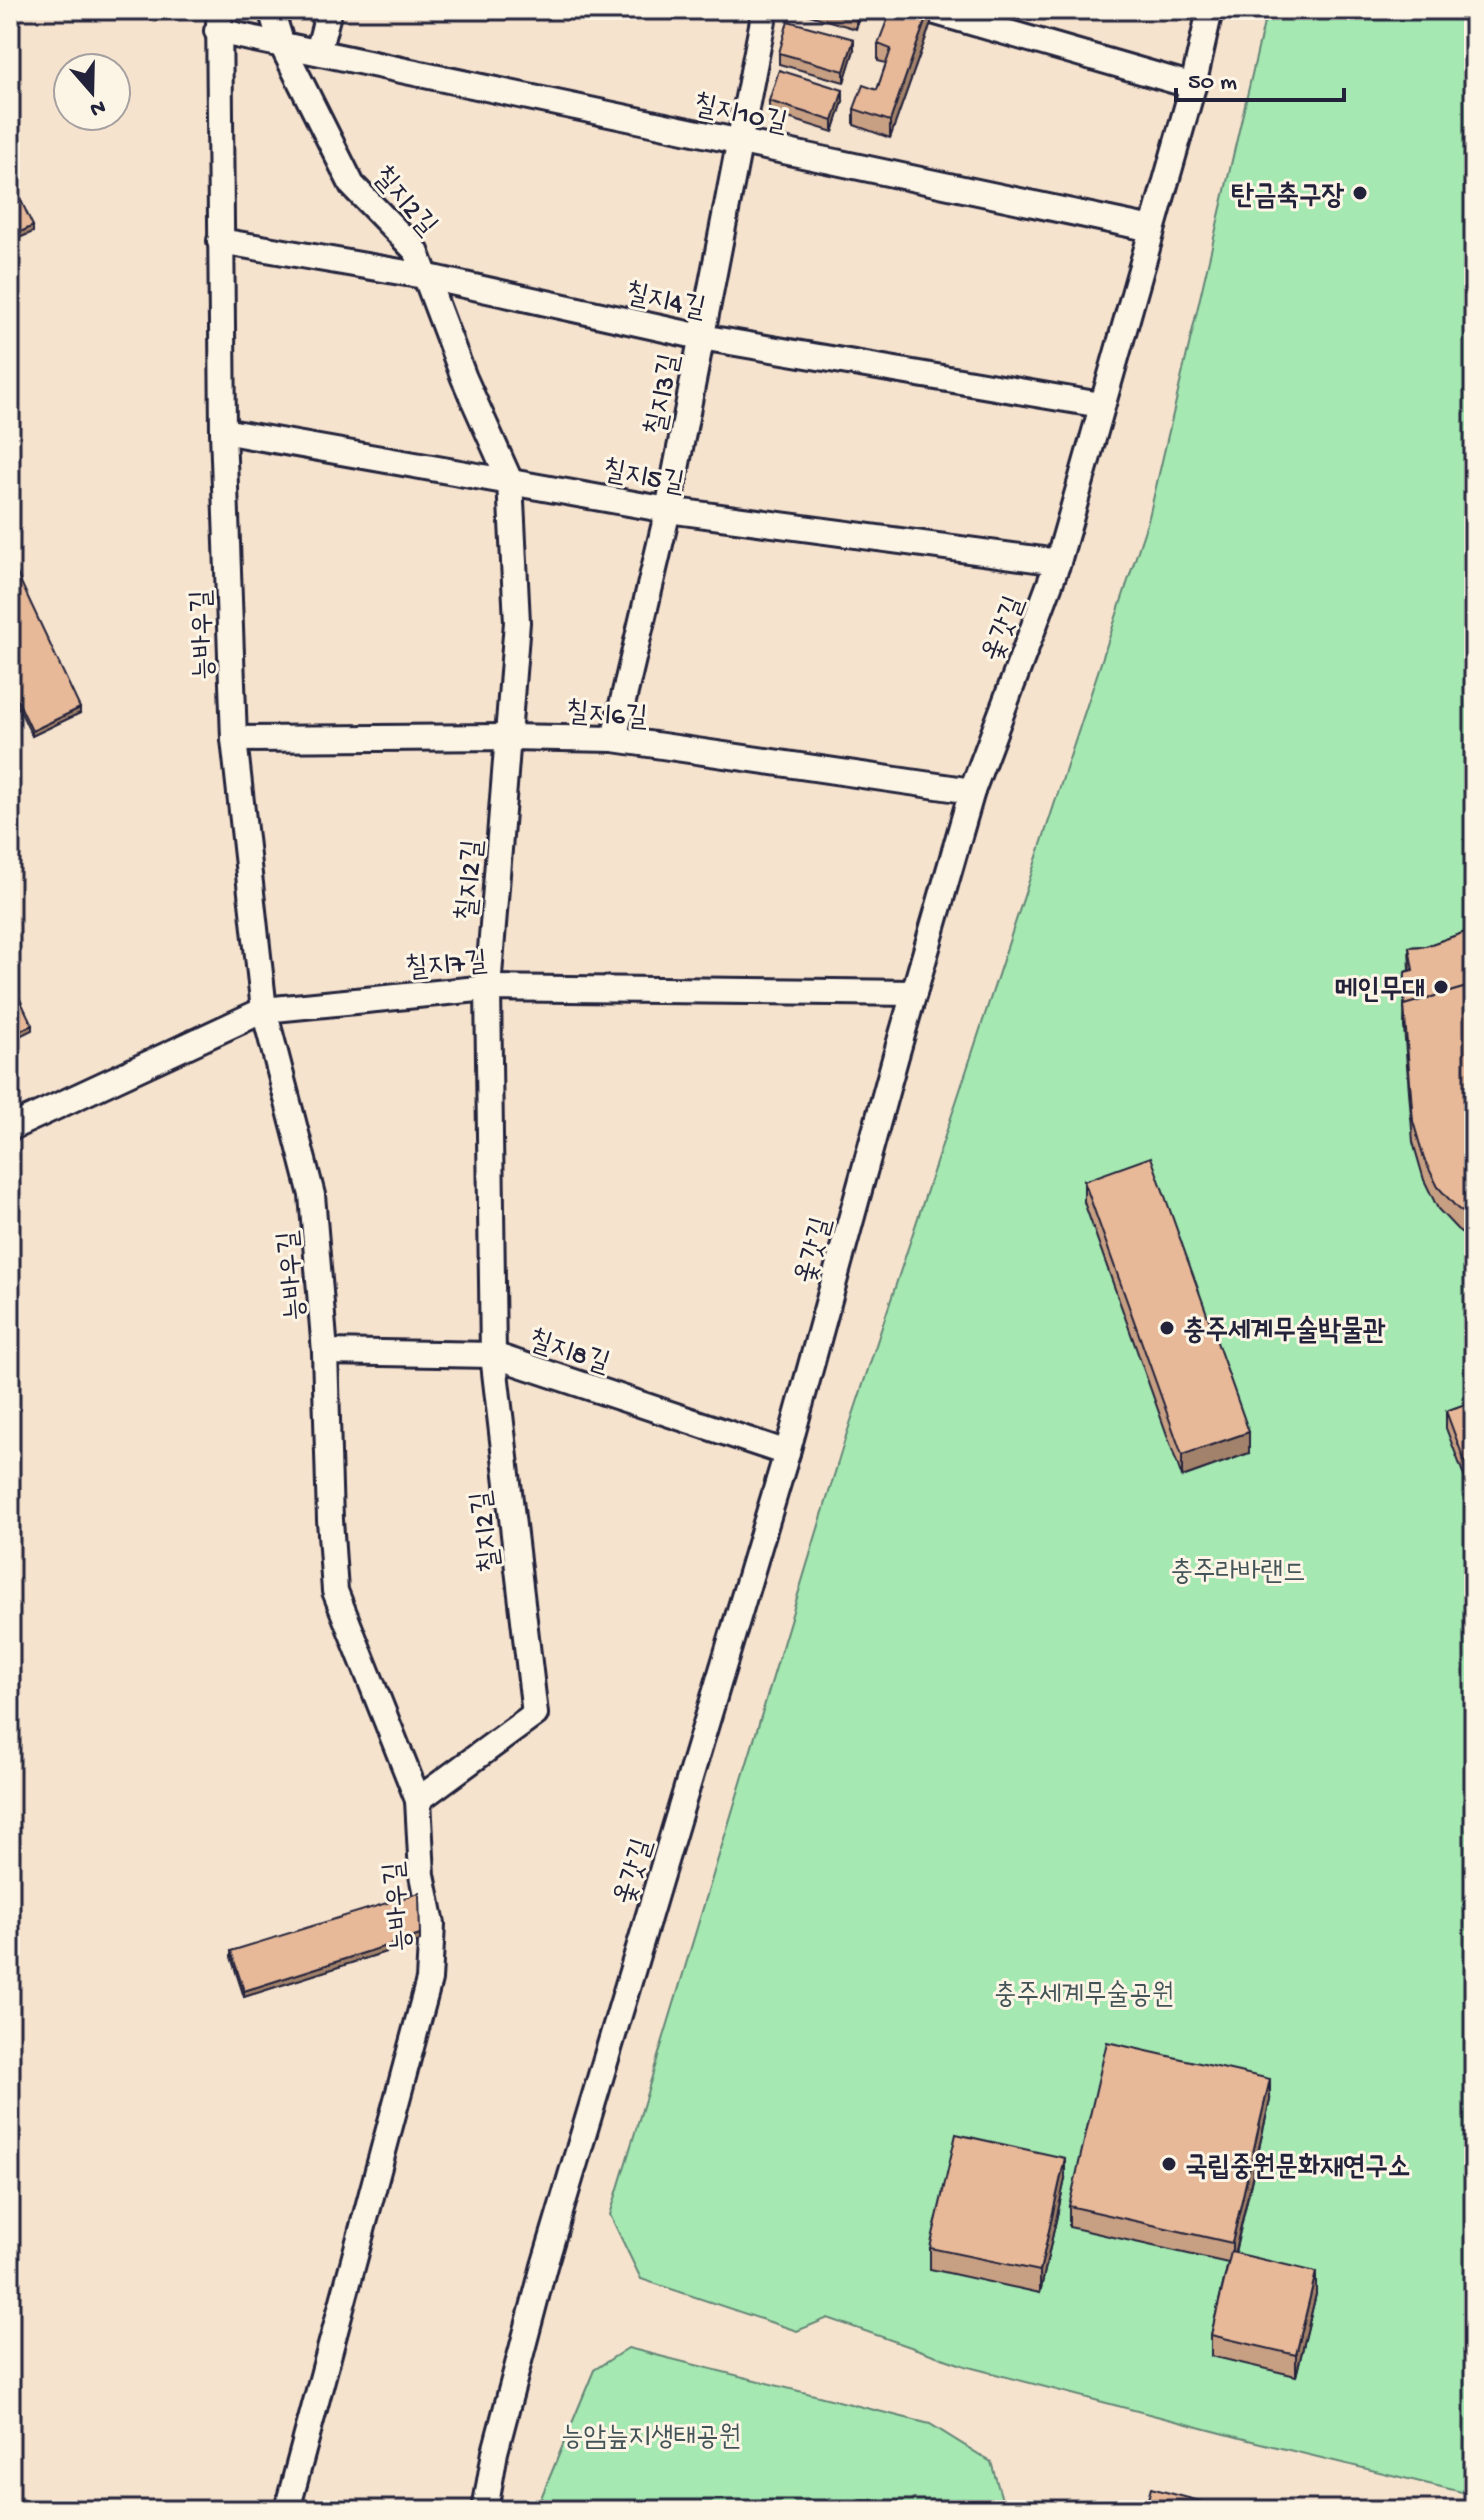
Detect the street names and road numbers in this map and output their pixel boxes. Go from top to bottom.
street label: 칠지10길 [690,89,790,141]
street label: 칠지2길 [364,160,443,243]
street label: 칠지4길 [622,278,708,327]
street label: 칠지3길 [640,351,688,438]
street label: 칠지5길 [600,455,687,502]
street label: 능바우길 [186,589,223,680]
street label: 옻갓길 [978,592,1033,667]
street label: 칠지6길 [565,697,649,736]
street label: 칠지2길 [452,838,491,922]
street label: 칠지7길 [404,946,489,987]
street label: 옻갓길 [791,1214,840,1288]
street label: 능바우길 [273,1229,314,1322]
street label: 칠지8길 [524,1325,613,1382]
street label: 칠지2길 [466,1489,509,1574]
street label: 옻갓길 [610,1835,661,1909]
street label: 능바우길 [379,1860,420,1953]

